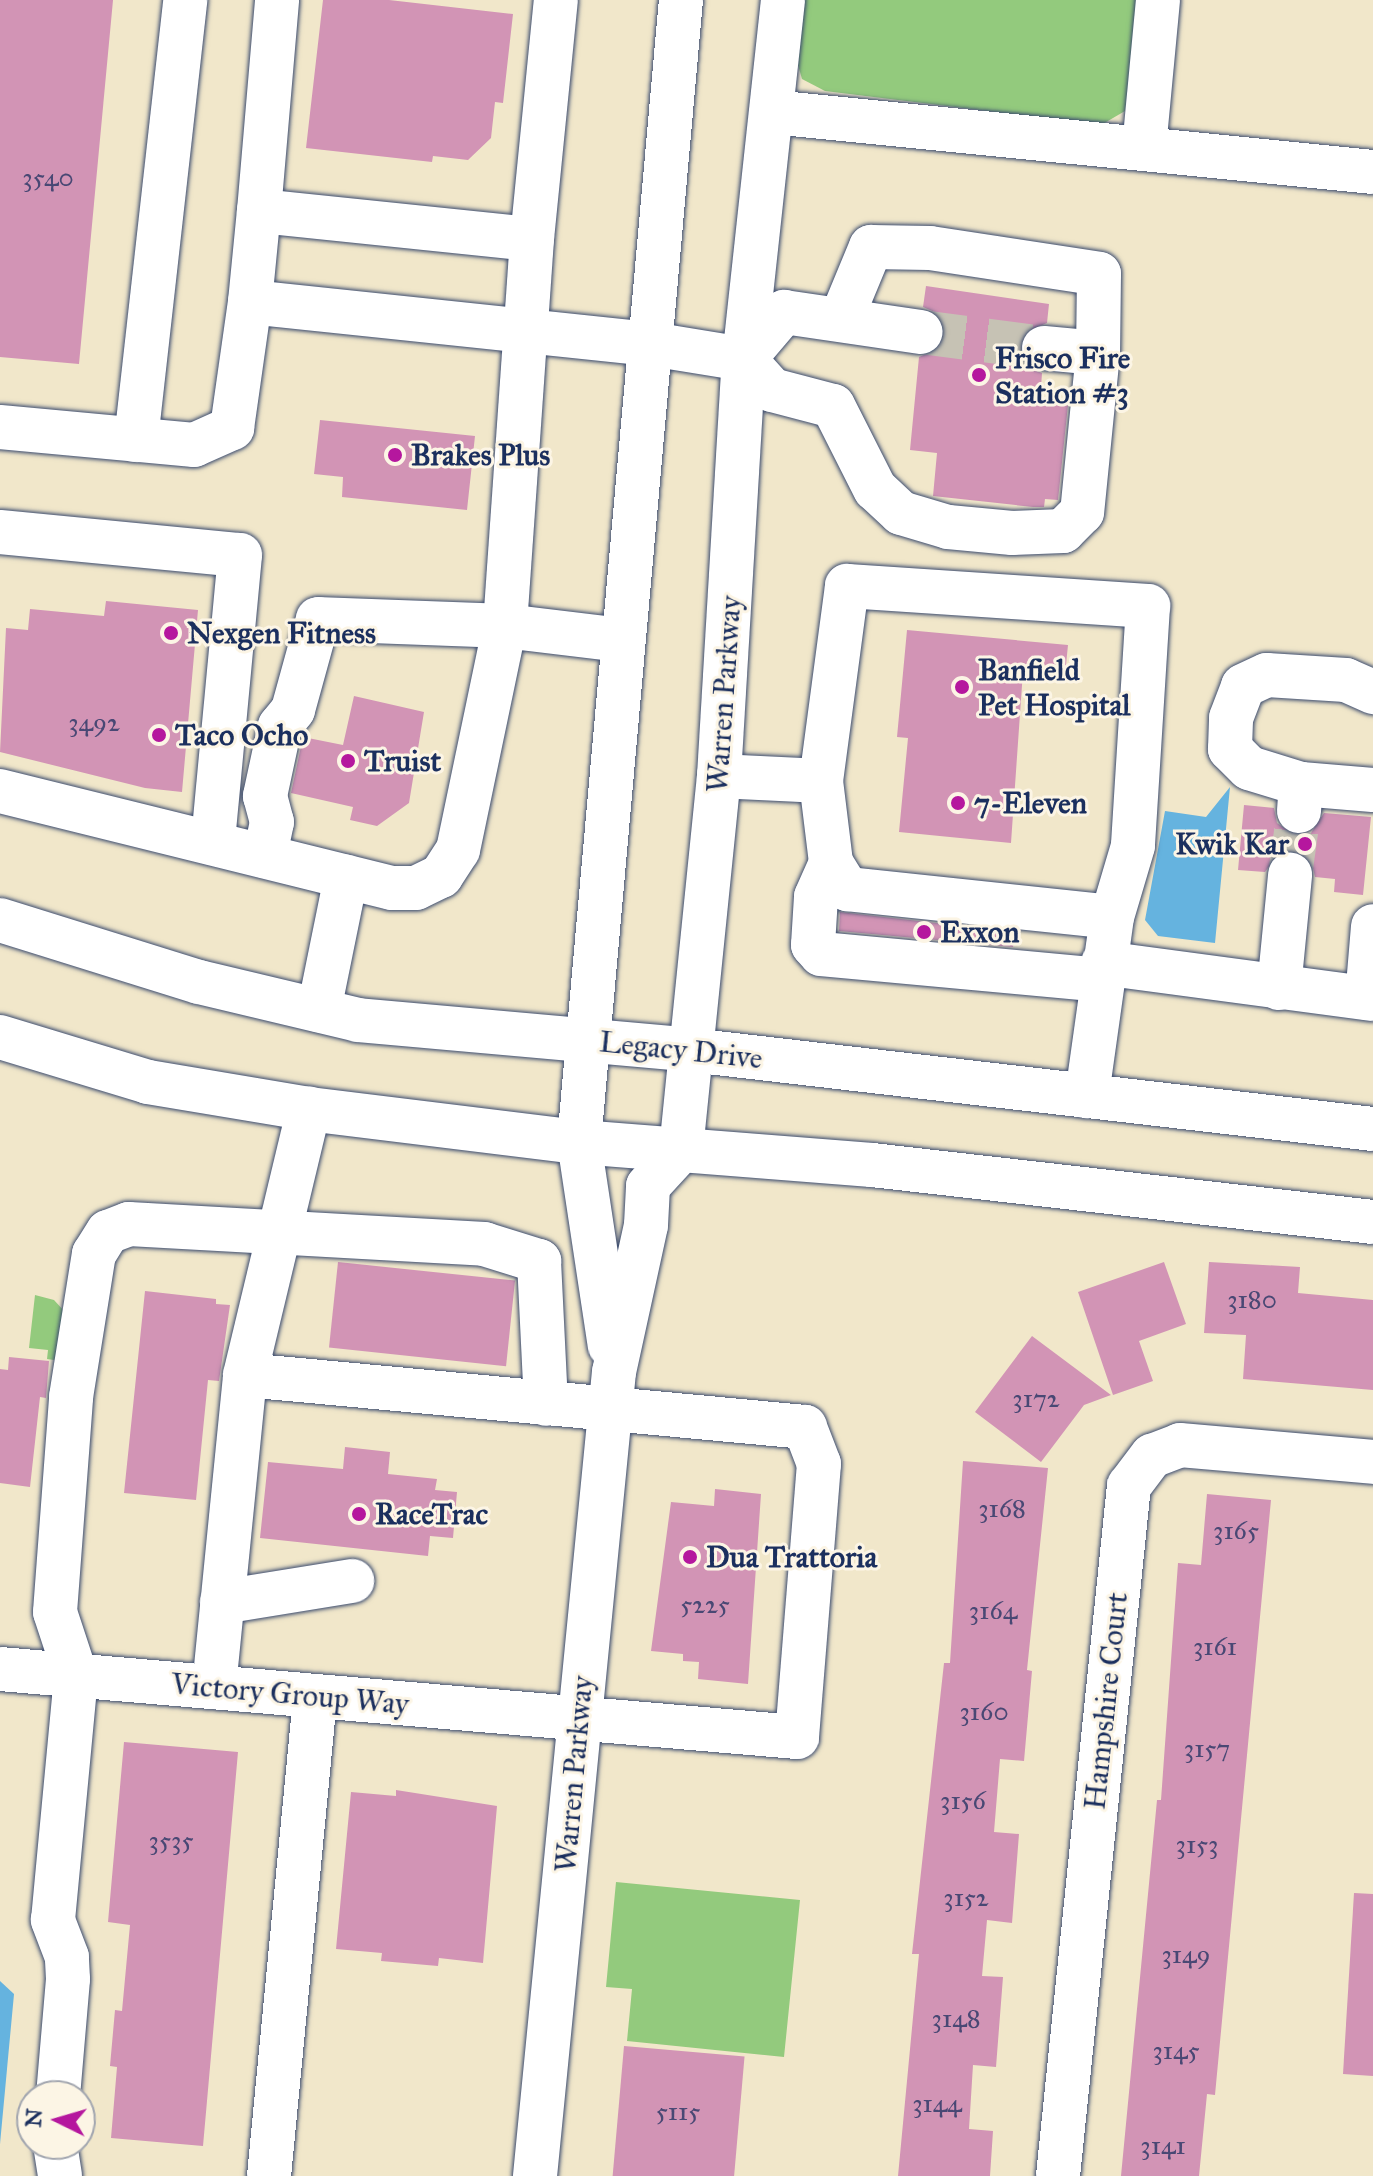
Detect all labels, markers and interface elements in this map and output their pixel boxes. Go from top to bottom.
house number: 3540 [22,162,74,194]
place label: Frisco Fire Station #3 [995,340,1130,410]
marker: Frisco Fire Station #3 [970,366,988,384]
place label: Brakes Plus [411,437,550,473]
marker: Brakes Plus [386,446,404,464]
street label: Warren Parkway [699,594,749,794]
place label: Nexgen Fitness [187,615,376,651]
marker: Nexgen Fitness [162,624,180,642]
place label: Banfield Pet Hospital [978,652,1130,722]
marker: Banfield Pet Hospital [953,678,971,696]
house number: 3492 [68,707,120,739]
place label: Taco Ocho [175,717,308,753]
marker: Taco Ocho [150,726,168,744]
place label: Truist [364,743,441,779]
marker: Truist [339,752,357,770]
place label: 7-Eleven [974,785,1087,821]
marker: 7-Eleven [949,794,967,812]
place label: Kwik Kar [1175,826,1289,862]
marker: Kwik Kar [1296,835,1314,853]
place label: Exxon [940,914,1019,950]
marker: Exxon [915,923,933,941]
street label: Legacy Drive [598,1024,764,1076]
house number: 3180 [1227,1284,1277,1316]
house number: 3172 [1012,1383,1060,1415]
house number: 3168 [978,1493,1026,1525]
place label: RaceTrac [375,1496,488,1532]
marker: RaceTrac [350,1505,368,1523]
house number: 3165 [1213,1515,1259,1547]
place label: Dua Trattoria [706,1539,877,1575]
marker: Dua Trattoria [681,1548,699,1566]
house number: 5225 [680,1589,730,1621]
street label: Hampshire Court [1077,1591,1135,1811]
house number: 3164 [969,1595,1017,1627]
house number: 3161 [1193,1631,1237,1663]
street label: Victory Group Way [170,1666,410,1722]
street label: Warren Parkway [547,1674,601,1874]
house number: 3160 [959,1696,1009,1728]
house number: 3157 [1184,1733,1230,1765]
house number: 3156 [940,1785,986,1817]
house number: 3535 [149,1825,193,1857]
house number: 3153 [1176,1829,1218,1861]
house number: 3152 [943,1882,989,1914]
house number: 3149 [1161,1939,1211,1971]
house number: 3148 [932,2003,980,2035]
house number: 3145 [1152,2035,1200,2067]
north arrow [16,2080,96,2160]
house number: 3144 [912,2088,962,2120]
house number: 5115 [656,2096,700,2128]
text: N [19,2108,48,2129]
house number: 3141 [1140,2130,1186,2162]

